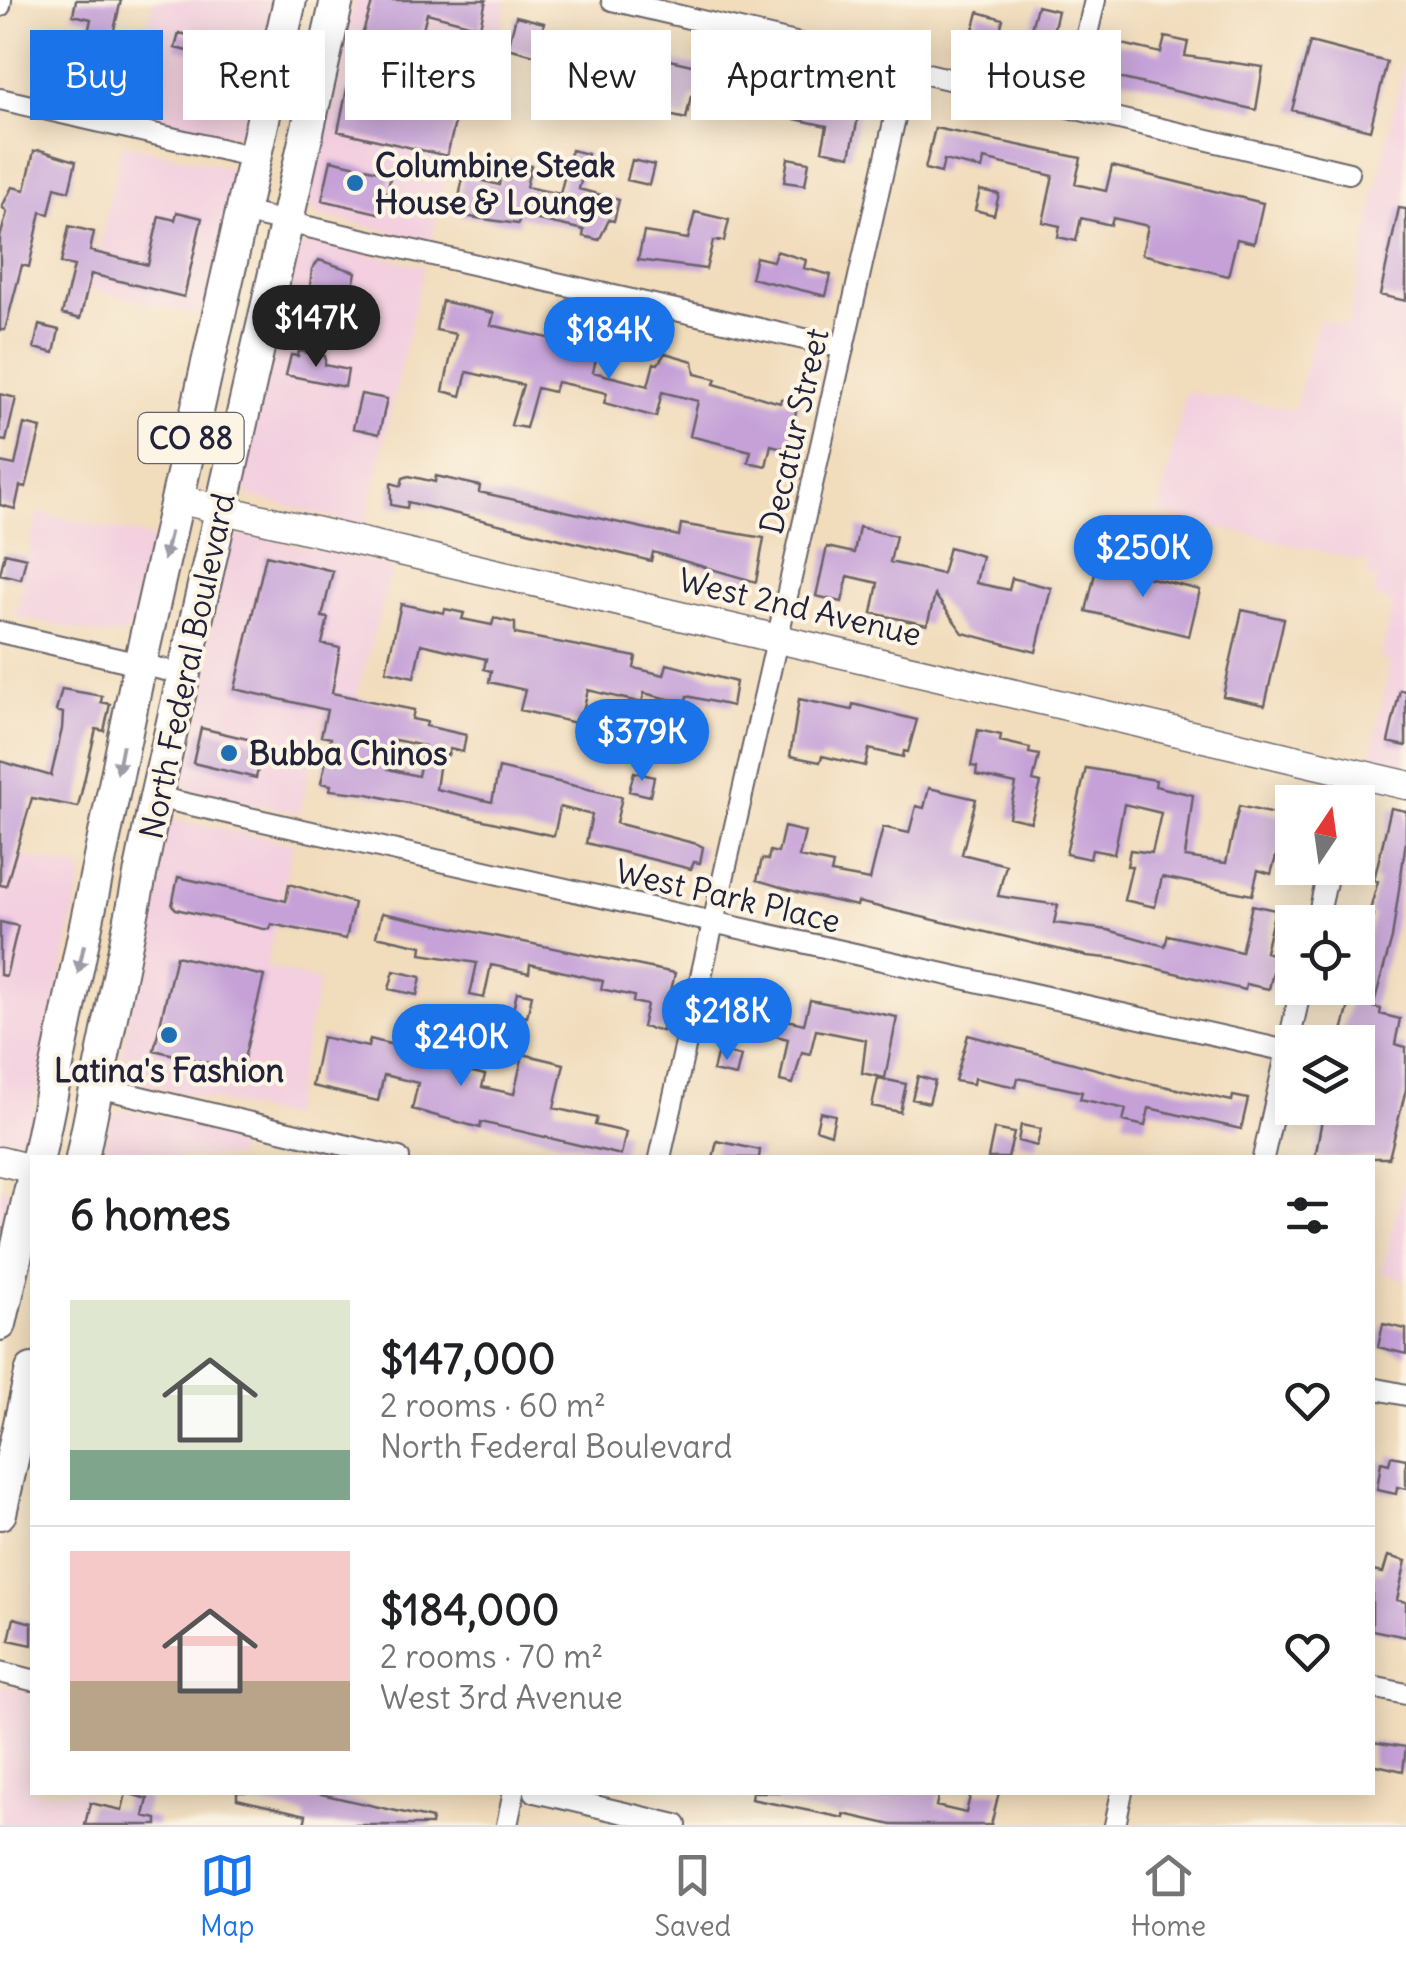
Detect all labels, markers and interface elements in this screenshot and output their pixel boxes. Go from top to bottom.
chip: Buy [30,30,163,120]
chip: Rent [183,30,325,120]
chip: Filters [345,30,511,120]
chip: New [531,30,671,120]
chip: Apartment [691,30,931,120]
chip: House [951,30,1121,120]
place label: Columbine Steak House & Lounge [375,145,615,223]
marker: Columbine Steak House & Lounge [344,172,366,194]
pin: $147K [246,285,386,370]
text: $147K [274,297,358,338]
pin: $184K [539,297,679,382]
text: $184K [566,309,652,350]
street label: Decatur Street [750,324,838,538]
road number: CO 88 [138,413,244,463]
street label: North Federal Boulevard [130,489,244,843]
pin: $250K [1073,515,1213,600]
text: $250K [1096,527,1190,568]
one-way arrow [159,531,174,562]
street label: West 2nd Avenue [675,559,925,655]
pin: $379K [572,699,712,784]
text: $379K [597,711,687,752]
place label: Bubba Chinos [249,733,448,774]
marker: Bubba Chinos [218,742,240,764]
one-way arrow [112,744,128,775]
north arrow [1275,785,1375,885]
map controls [1275,785,1375,1125]
street label: West Park Place [612,850,844,942]
button: locate [1275,905,1375,1005]
one-way arrow [73,944,88,975]
pin: $218K [657,978,797,1063]
text: $218K [684,990,770,1031]
pin: $240K [391,1004,531,1089]
text: $240K [414,1016,508,1057]
marker: Latina's Fashion [158,1024,180,1046]
button: layers [1275,1025,1375,1125]
place label: Latina's Fashion [54,1050,284,1091]
icon: filters [1280,1188,1335,1243]
text: 6 homes [70,1189,231,1241]
text: $147,000 [380,1333,555,1385]
icon: home [150,1340,270,1460]
icon: heart [1280,1373,1335,1428]
text: 2 rooms · 60 m² [380,1385,606,1426]
text: North Federal Boulevard [380,1426,732,1467]
text: $184,000 [380,1584,559,1636]
icon: home [150,1591,270,1711]
icon: heart [1280,1624,1335,1679]
text: 2 rooms · 70 m² [380,1636,603,1677]
text: West 3rd Avenue [380,1677,623,1718]
tab: Map [200,1848,255,1944]
tab: Saved [654,1848,731,1944]
tab: Home [1131,1848,1206,1944]

